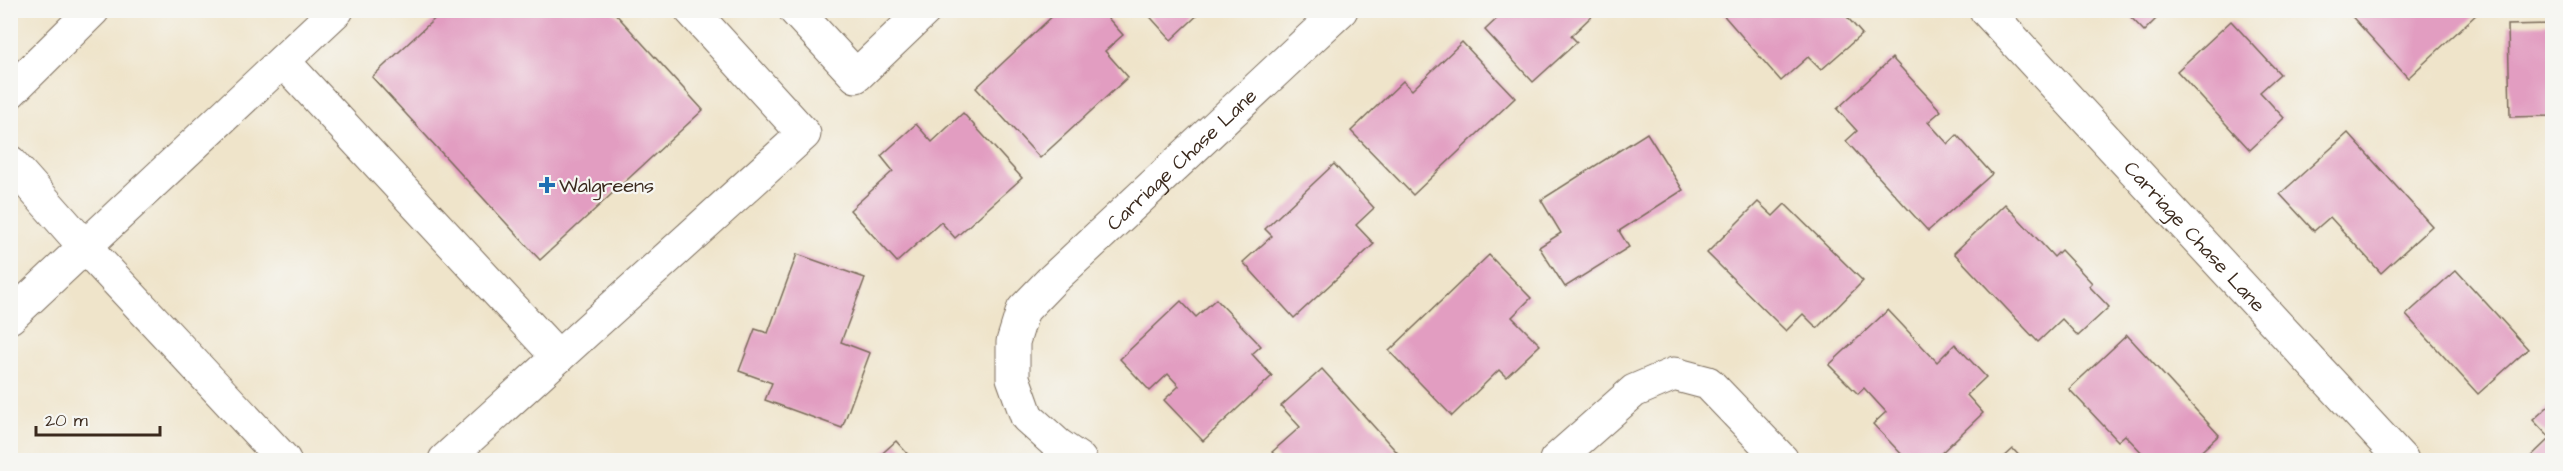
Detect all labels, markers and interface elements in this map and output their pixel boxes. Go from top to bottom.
street label: Carriage Chase Lane [1100,82,1264,237]
street label: Carriage Chase Lane [2117,155,2272,319]
place label: Walgreens [559,172,654,201]
marker: Walgreens [540,178,554,192]
scale bar [36,399,160,437]
text: 20 m [45,408,88,433]

